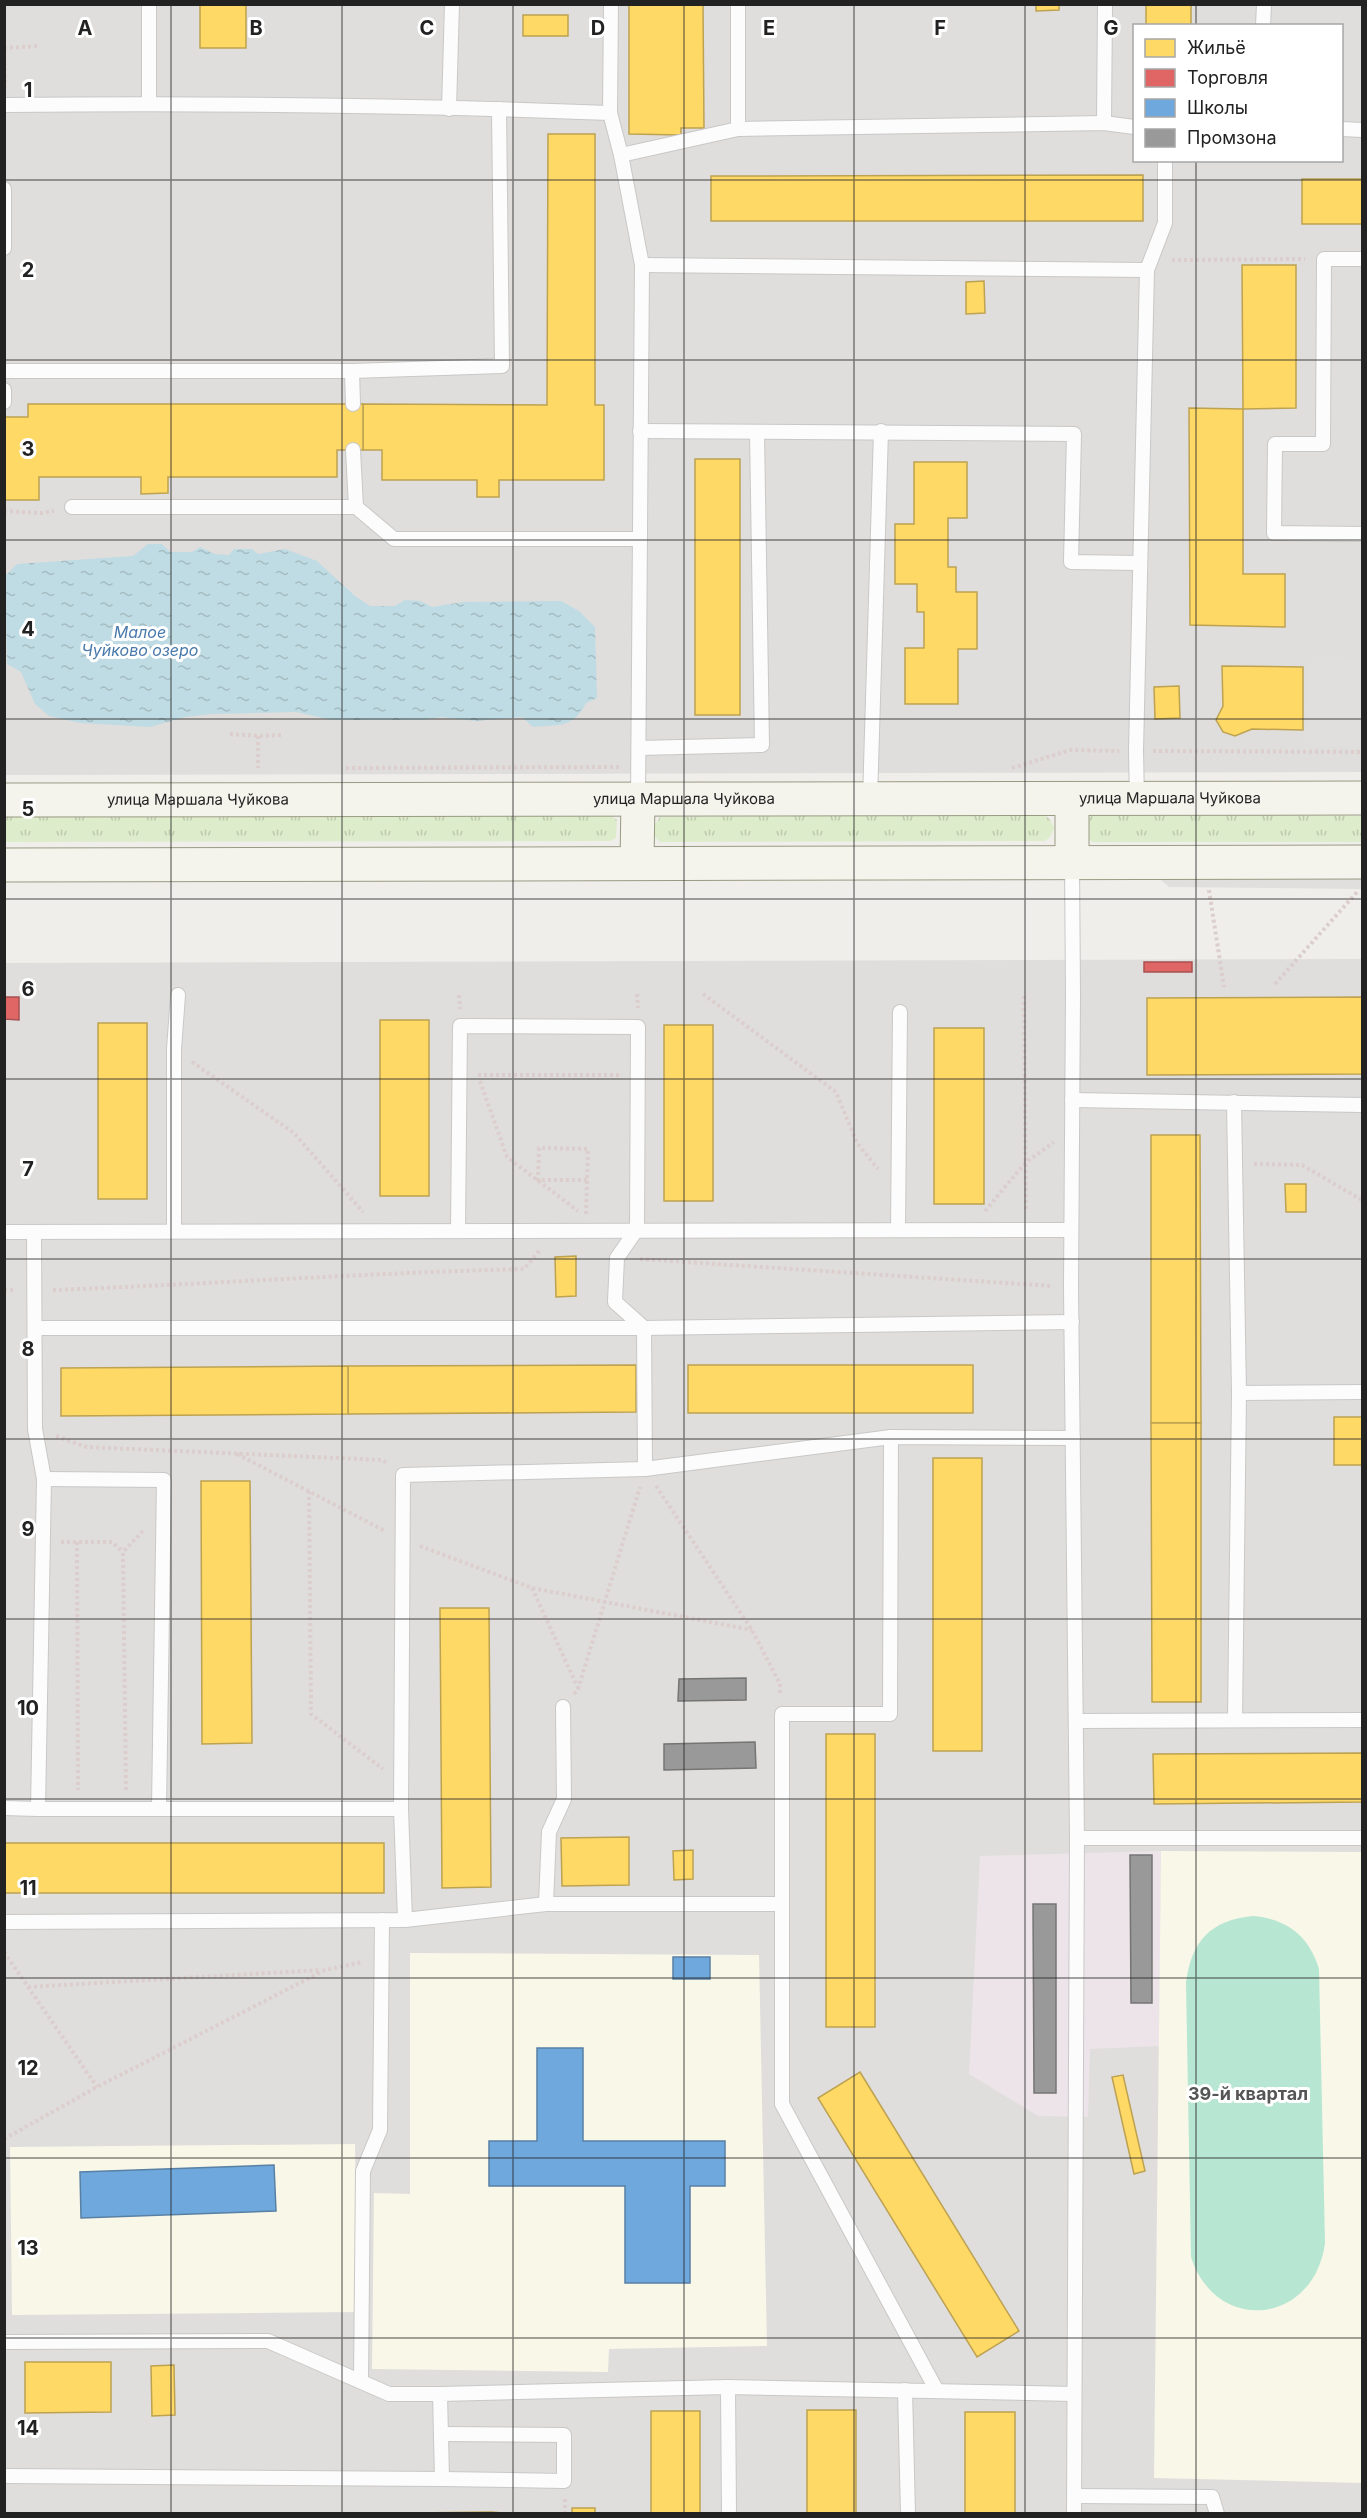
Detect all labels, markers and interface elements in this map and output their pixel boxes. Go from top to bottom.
text: A [78,16,93,40]
text: B [249,16,263,40]
text: C [420,16,434,40]
text: D [591,16,605,40]
text: E [763,16,775,40]
text: F [934,16,946,40]
text: G [1103,16,1119,40]
legend [1133,24,1343,162]
text: Жильё [1187,37,1246,58]
text: Торговля [1187,67,1268,88]
text: 1 [24,78,32,102]
text: Школы [1187,97,1248,118]
text: Промзона [1187,127,1277,148]
text: 2 [22,258,34,282]
text: 3 [22,437,34,461]
text: 4 [21,617,35,641]
water label: Малое Чуйково озеро [82,622,198,660]
street label: улица Маршала Чуйкова [1079,788,1261,807]
street label: улица Маршала Чуйкова [593,789,775,808]
street label: улица Маршала Чуйкова [107,790,289,809]
text: 5 [22,797,34,821]
text: 6 [22,977,35,1001]
text: 7 [22,1157,34,1181]
text: 8 [21,1337,35,1361]
text: 9 [22,1517,35,1541]
text: 10 [17,1696,39,1720]
text: 11 [19,1876,37,1900]
text: 12 [17,2056,39,2080]
district label: 39-й квартал [1188,2083,1308,2104]
text: 13 [17,2236,39,2260]
text: 14 [17,2416,39,2440]

